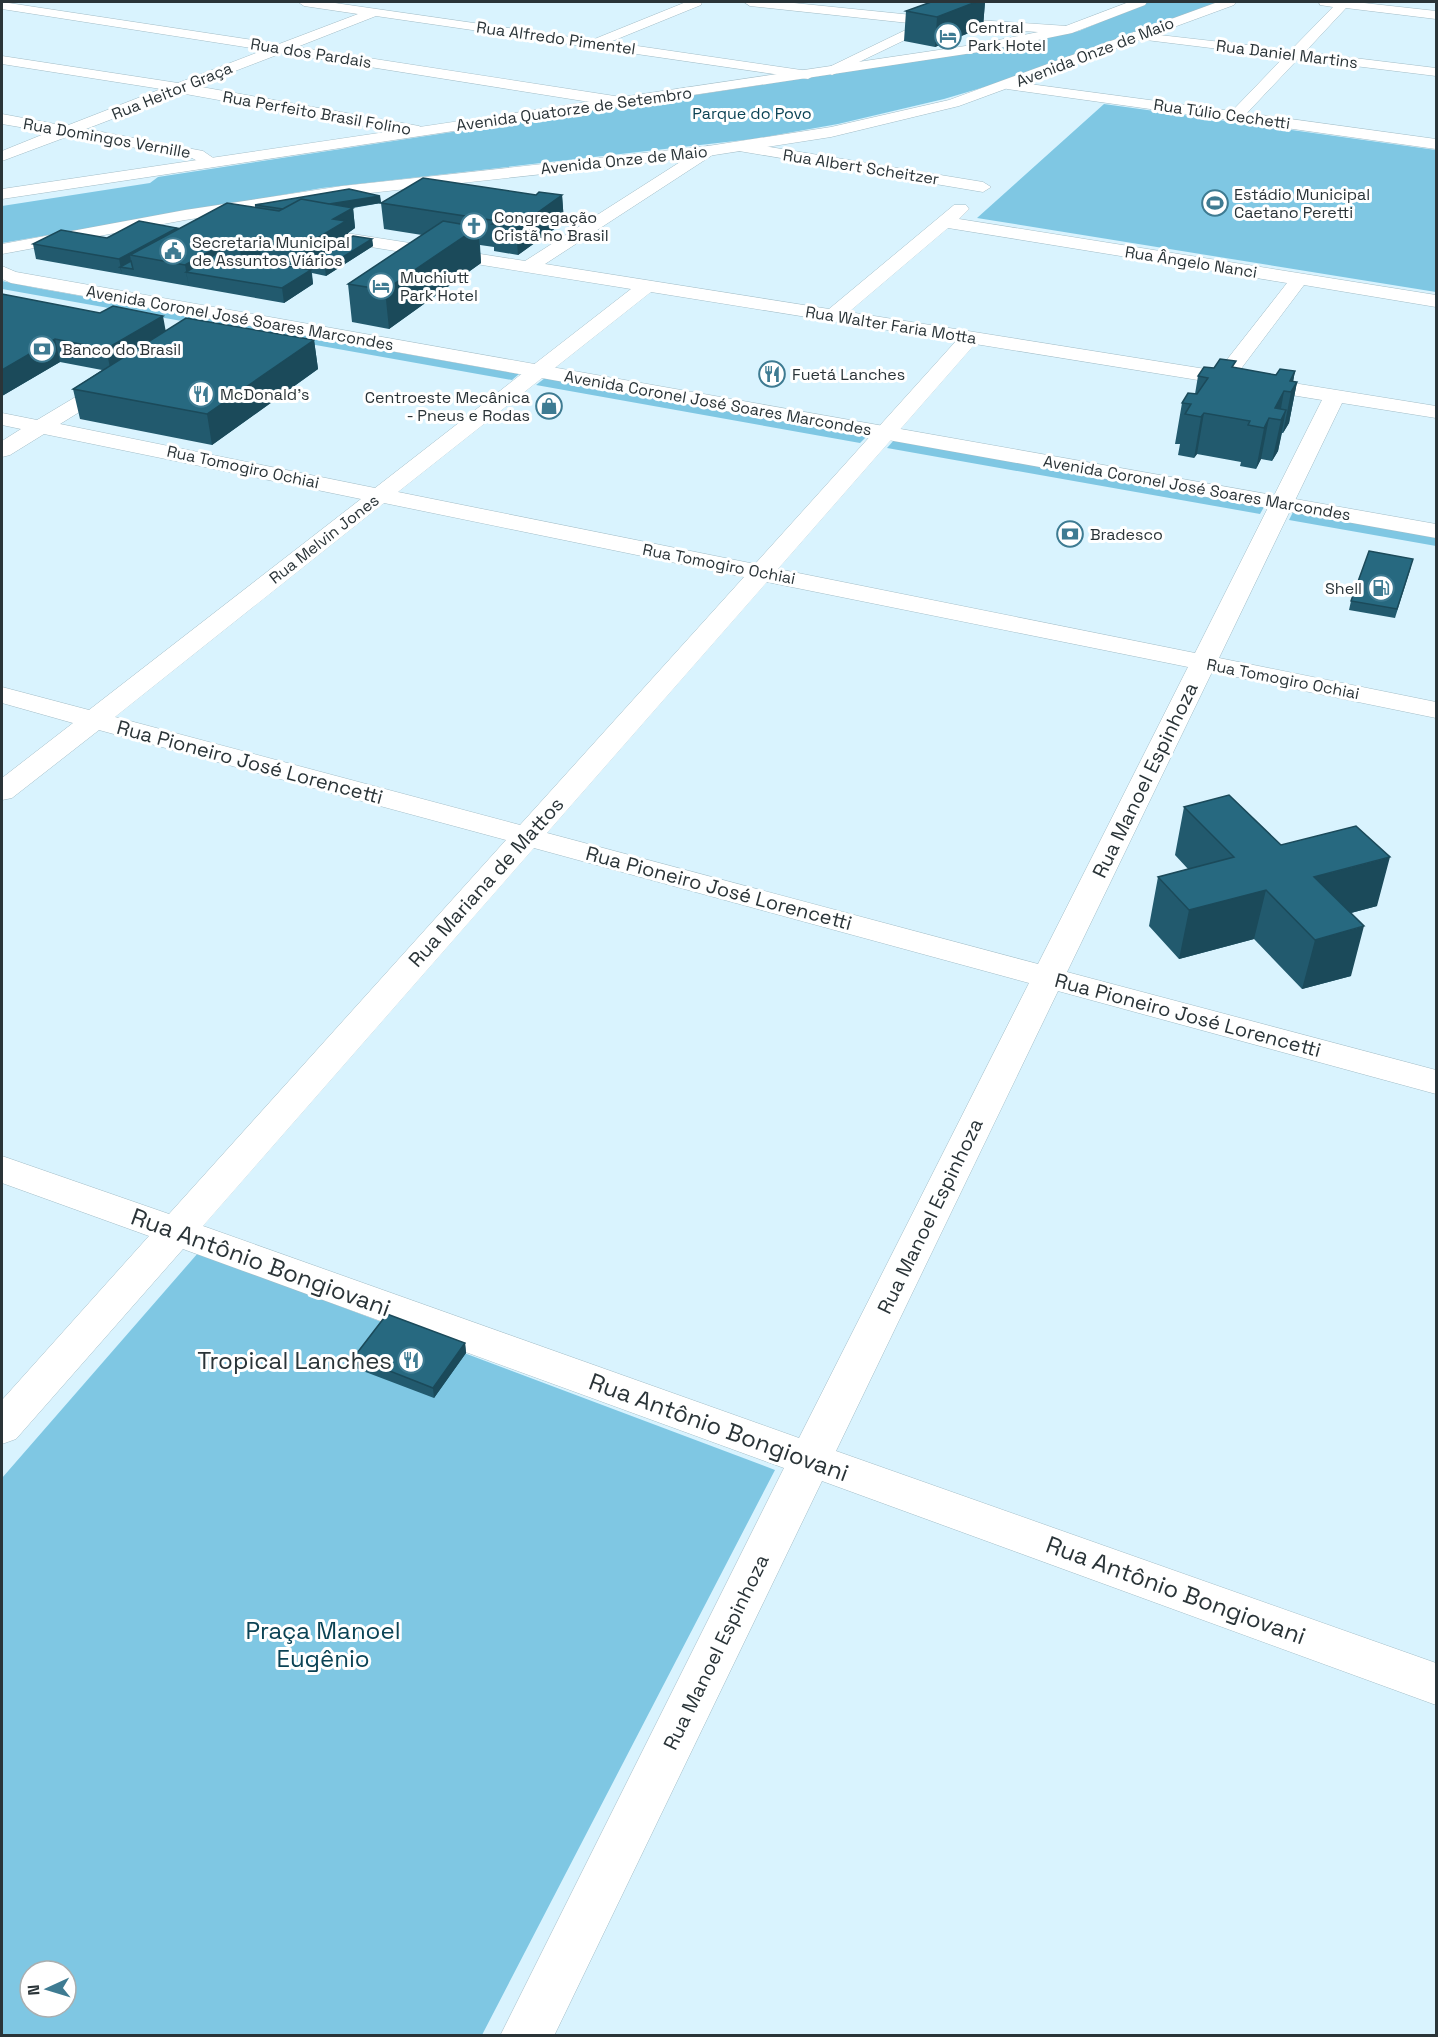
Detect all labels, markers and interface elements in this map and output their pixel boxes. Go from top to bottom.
street label: Avenida Onze de Maio [1013,12,1177,92]
street label: Rua Alfredo Pimentel [475,16,637,60]
place label: Central Park Hotel [968,17,1046,56]
hotel icon: Central Park Hotel [933,21,963,51]
street label: Rua dos Pardais [249,33,373,73]
street label: Rua Daniel Martins [1215,35,1359,73]
street label: Rua Heitor Graça [109,57,235,125]
street label: Avenida Quatorze de Setembro [455,82,693,136]
street label: Rua Perfeito Brasil Folino [221,86,413,140]
street label: Rua Túlio Cechetti [1152,94,1292,134]
park label: Parque do Povo [692,103,812,124]
street label: Rua Domingos Vernille [22,113,192,163]
street label: Avenida Onze de Maio [539,141,709,179]
street label: Rua Albert Scheitzer [781,144,941,190]
place label: Estádio Municipal Caetano Peretti [1234,184,1370,223]
sports icon: Estádio Municipal Caetano Peretti [1200,188,1230,218]
place label: Congregação Cristã no Brasil [494,207,609,246]
church icon: Congregação Cristã no Brasil [459,211,489,241]
place label: Secretaria Municipal de Assuntos Viários [192,232,350,271]
public building icon: Secretaria Municipal de Assuntos Viários [158,236,188,266]
street label: Rua Ângelo Nanci [1123,241,1259,283]
place label: Muchiutt Park Hotel [400,267,478,306]
hotel icon: Muchiutt Park Hotel [366,271,396,301]
street label: Avenida Coronel José Soares Marcondes [85,281,395,355]
street label: Rua Walter Faria Motta [804,301,978,349]
bank icon: Banco do Brasil [27,334,57,364]
place label: Banco do Brasil [62,339,181,360]
restaurant icon: Fuetá Lanches [757,359,787,389]
place label: Fuetá Lanches [792,364,905,385]
street label: Avenida Coronel José Soares Marcondes [563,366,873,440]
restaurant icon: McDonald's [186,379,216,409]
place label: McDonald's [220,384,310,405]
place label: Centroeste Mecânica - Pneus e Rodas [365,387,530,426]
shop icon: Centroeste Mecânica - Pneus e Rodas [534,391,564,421]
street label: Rua Tomogiro Ochiai [165,441,321,493]
street label: Avenida Coronel José Soares Marcondes [1042,451,1352,525]
street label: Rua Melvin Jones [265,490,383,588]
bank icon: Bradesco [1055,519,1085,549]
place label: Bradesco [1090,524,1163,545]
street label: Rua Tomogiro Ochiai [641,539,797,589]
fuel station icon: Shell [1366,573,1396,603]
place label: Shell [1325,578,1362,599]
street label: Rua Tomogiro Ochiai [1205,654,1361,704]
street label: Rua Manoel Espinhoza [1086,678,1204,882]
street label: Rua Pioneiro José Lorencetti [114,714,386,810]
street label: Rua Mariana de Mattos [403,791,569,973]
street label: Rua Pioneiro José Lorencetti [583,840,855,936]
street label: Rua Pioneiro José Lorencetti [1052,967,1324,1063]
street label: Rua Manoel Espinhoza [871,1114,989,1318]
street label: Rua Antônio Bongiovani [127,1201,395,1323]
place label: Tropical Lanches [197,1345,392,1376]
restaurant icon: Tropical Lanches [396,1345,426,1375]
street label: Rua Antônio Bongiovani [585,1366,853,1488]
street label: Rua Antônio Bongiovani [1042,1529,1310,1651]
street label: Rua Manoel Espinhoza [657,1550,775,1754]
park label: Praça Manoel Eugênio [245,1615,401,1674]
north arrow [18,1959,78,2019]
text: N [23,1984,44,1996]

